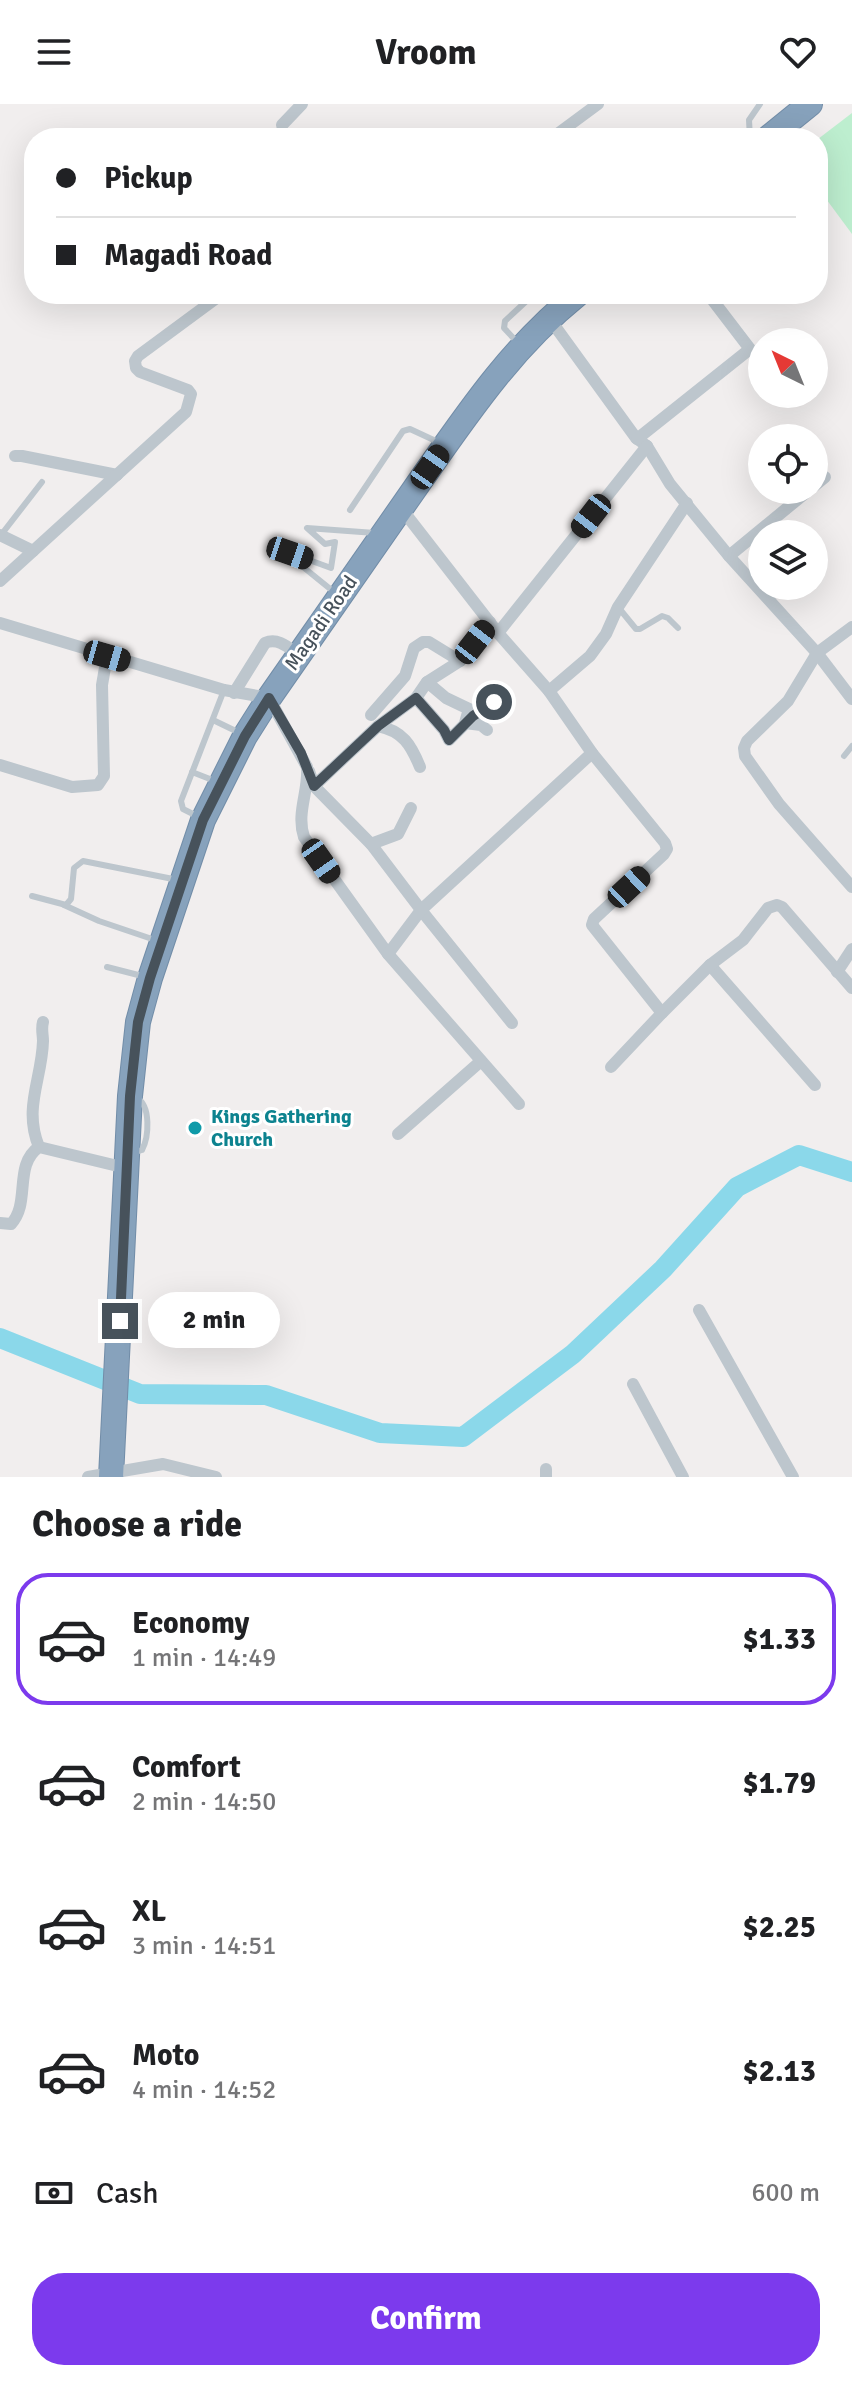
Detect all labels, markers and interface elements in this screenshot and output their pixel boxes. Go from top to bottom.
icon: menu [32,30,76,74]
text: Vroom [375,30,477,75]
icon: heart [776,30,820,74]
text: Pickup [104,160,193,197]
text: Magadi Road [104,237,272,274]
north arrow [748,328,828,408]
map controls [748,328,828,600]
button: locate [748,424,828,504]
car [406,440,454,494]
car [567,490,615,542]
button: layers [748,520,828,600]
car [263,534,317,572]
street label: Magadi Road [279,571,363,675]
car [451,616,499,668]
car [81,638,133,674]
route start [476,684,512,720]
car [297,834,345,888]
car [603,862,655,912]
place label: Kings Gathering Church [211,1104,352,1152]
marker: Kings Gathering Church [186,1119,204,1137]
callout: 2 min [148,1293,280,1349]
route end [102,1303,138,1339]
text: 2 min [183,1304,245,1336]
text: Choose a ride [32,1502,242,1547]
icon: car [36,1603,108,1675]
text: Economy [132,1605,249,1642]
text: $1.33 [743,1621,816,1658]
text: 1 min · 14:49 [132,1642,276,1674]
icon: car [36,1747,108,1819]
text: Comfort [132,1749,241,1786]
text: $1.79 [743,1765,816,1802]
text: 2 min · 14:50 [132,1786,276,1818]
icon: car [36,1891,108,1963]
text: XL [132,1893,166,1930]
text: $2.25 [743,1909,816,1946]
text: 3 min · 14:51 [132,1930,276,1962]
icon: car [36,2035,108,2107]
text: Moto [132,2037,199,2074]
text: $2.13 [743,2053,816,2090]
text: 4 min · 14:52 [132,2074,276,2106]
icon: cash [32,2171,76,2215]
text: Cash [96,2175,159,2212]
text: 600 m [751,2177,820,2209]
button: Confirm [32,2273,820,2365]

